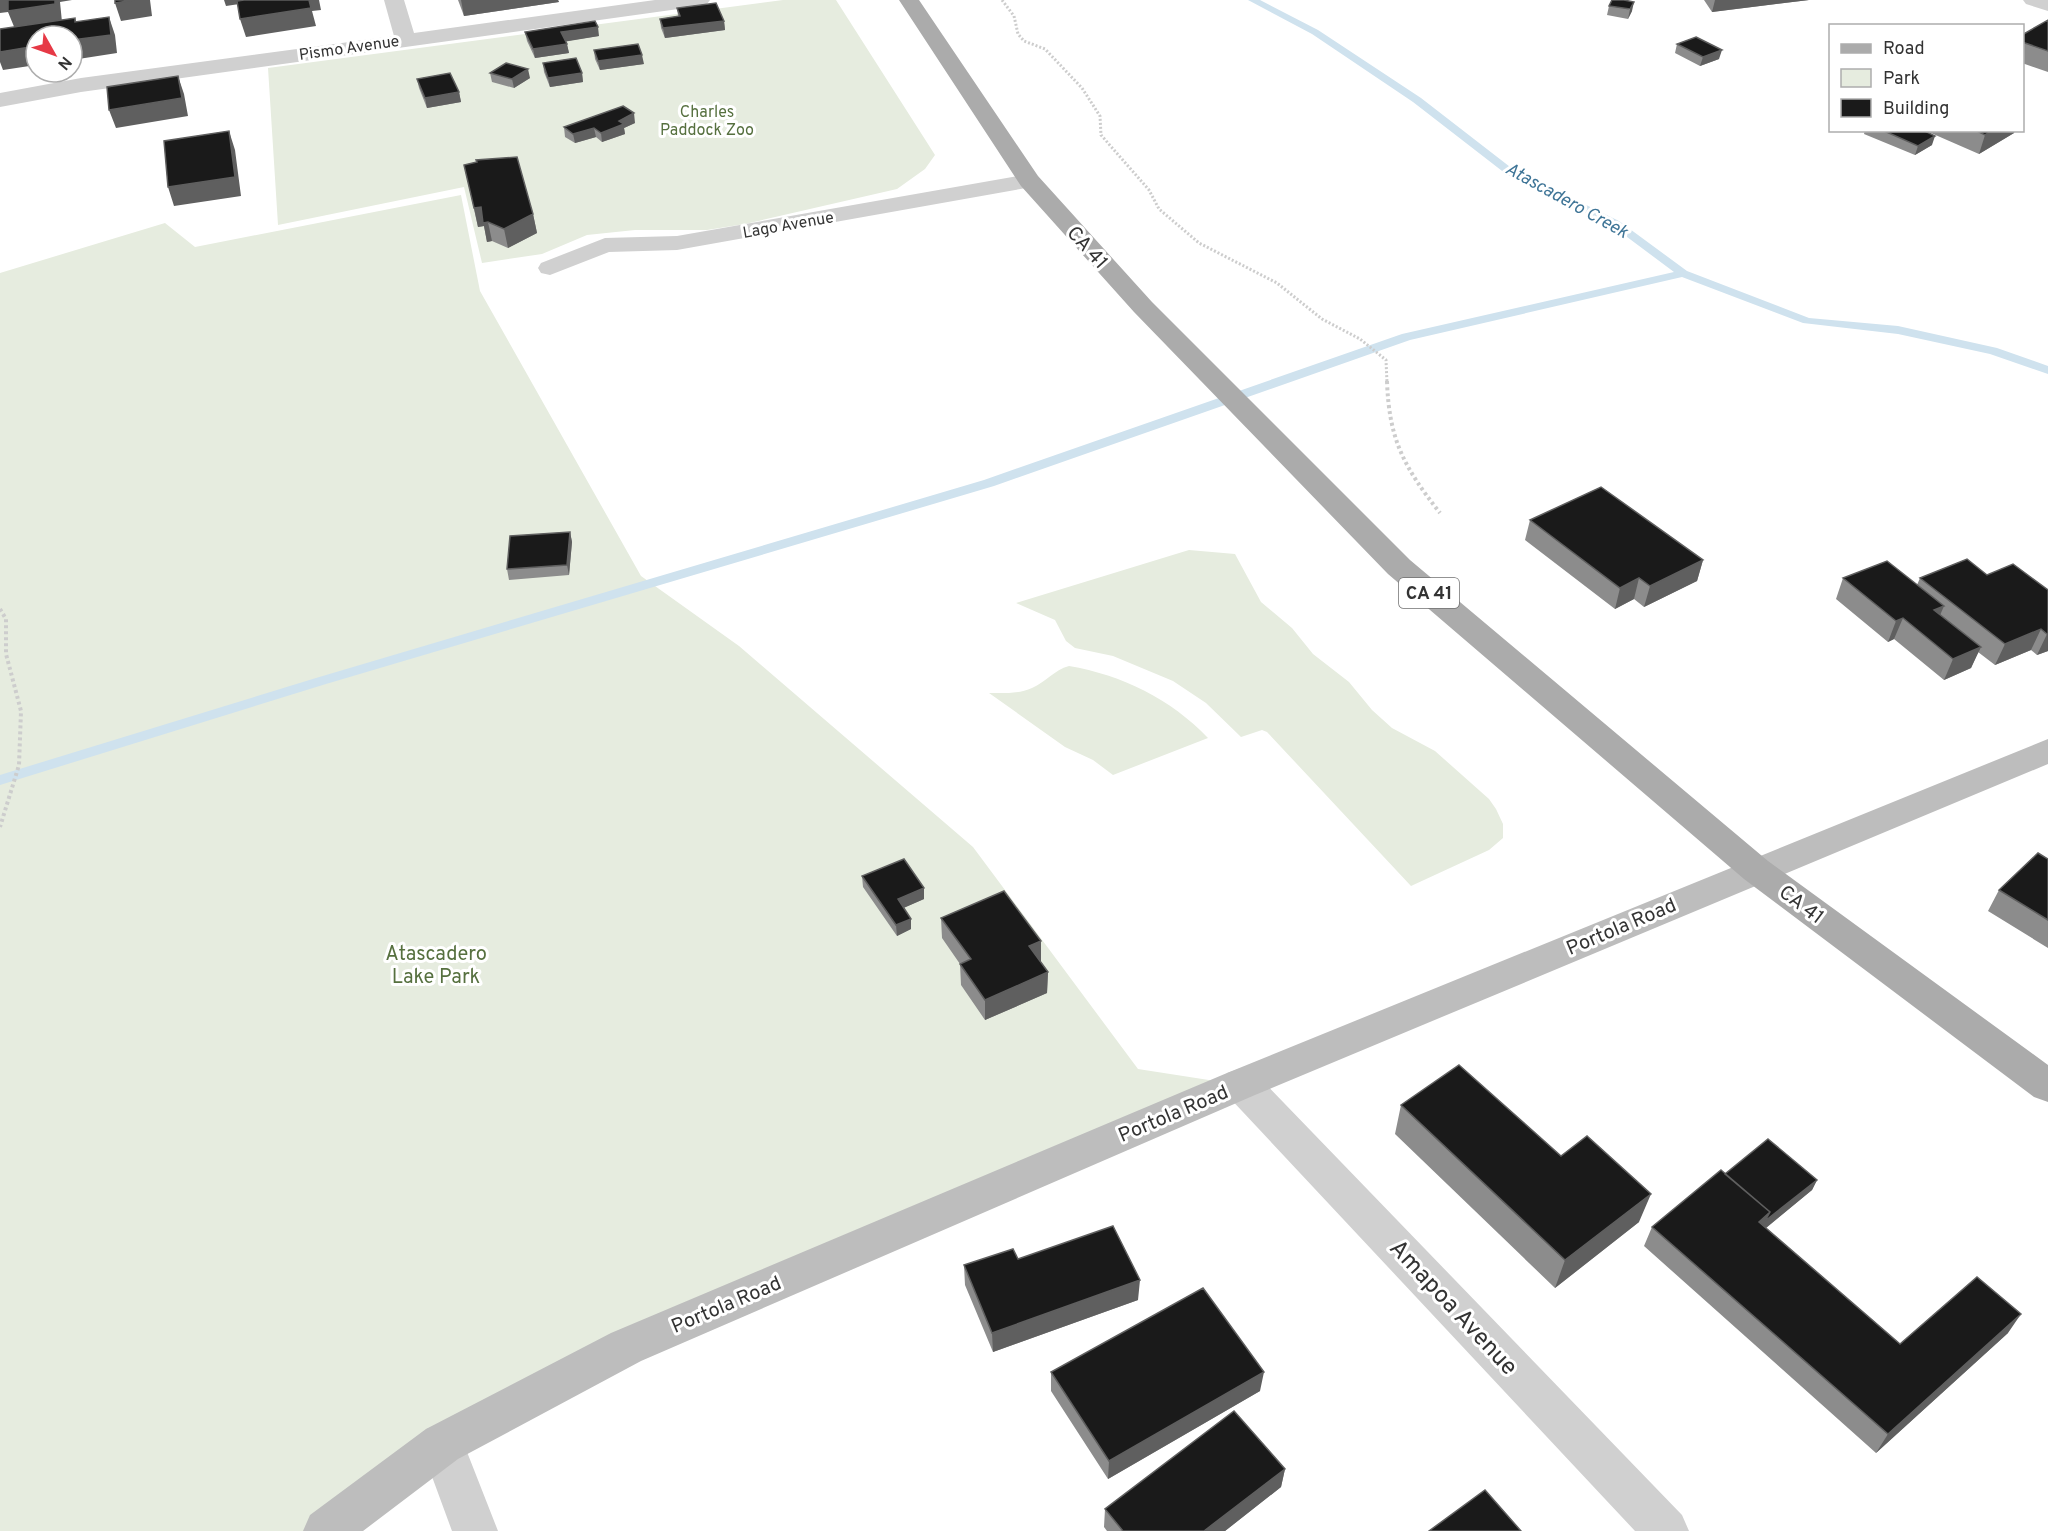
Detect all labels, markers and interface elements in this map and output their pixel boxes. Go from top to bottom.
north arrow [24,24,84,84]
legend [1829,24,2024,132]
street label: Pismo Avenue [298,32,401,66]
text: Road [1883,38,1925,61]
text: N [53,52,75,73]
text: Park [1883,68,1920,91]
text: Building [1883,98,1949,121]
park label: Charles Paddock Zoo [660,103,754,141]
water label: Atascadero Creek [1501,158,1633,245]
street label: Lago Avenue [741,208,835,244]
street label: CA 41 [1060,221,1113,276]
road number: CA 41 [1399,578,1459,608]
street label: CA 41 [1773,880,1829,931]
street label: Portola Road [1563,893,1681,963]
park label: Atascadero Lake Park [385,942,487,991]
street label: Portola Road [1115,1080,1233,1150]
street label: Amapoa Avenue [1382,1234,1523,1383]
street label: Portola Road [668,1271,786,1341]

